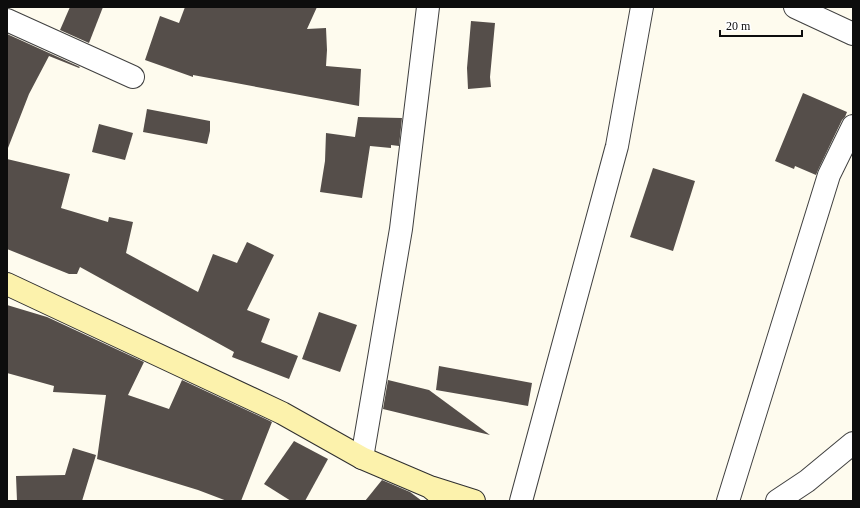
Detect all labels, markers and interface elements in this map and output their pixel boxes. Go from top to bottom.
scale bar [720,12,802,38]
text: 20 m [726,19,751,33]

